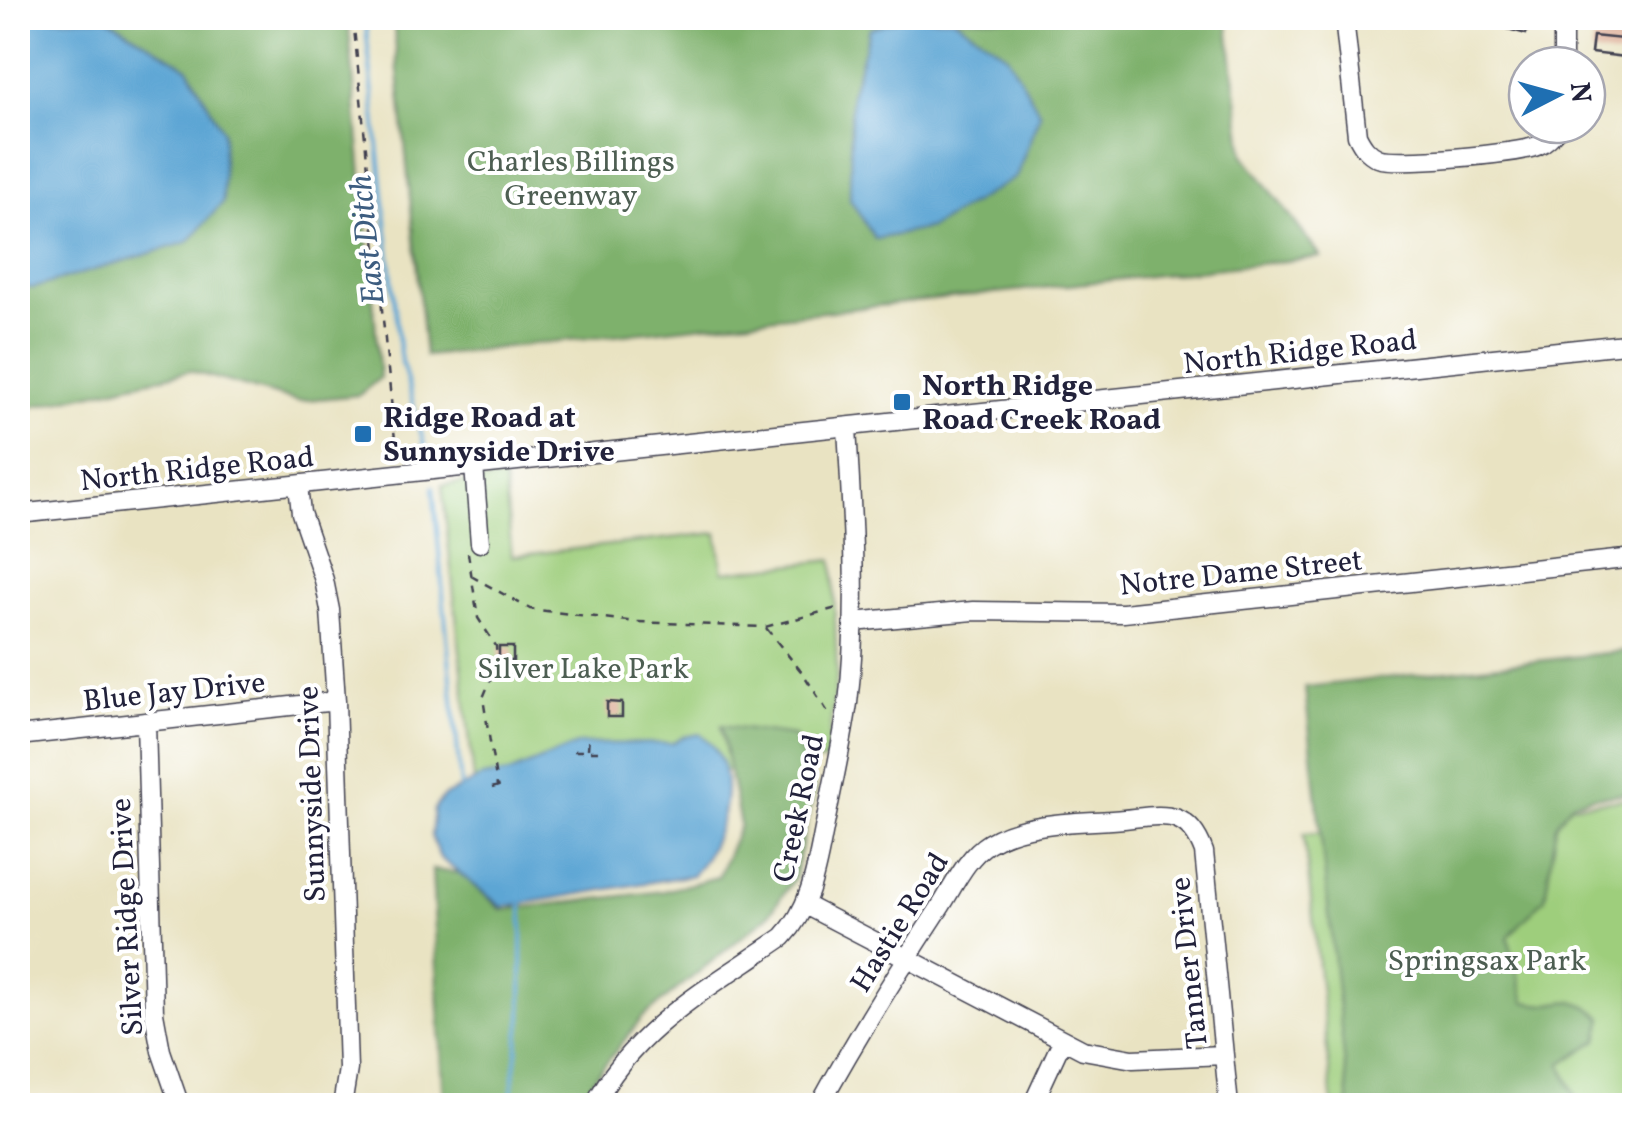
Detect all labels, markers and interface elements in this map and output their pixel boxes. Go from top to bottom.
north arrow [1507,45,1607,145]
text: N [1559,81,1600,105]
park label: Charles Billings Greenway [467,142,675,218]
water label: East Ditch [340,172,398,307]
street label: North Ridge Road [1181,320,1419,386]
place label: North Ridge Road Creek Road [922,366,1161,442]
marker: North Ridge Road Creek Road [891,391,913,413]
place label: Ridge Road at Sunnyside Drive [383,398,615,474]
marker: Ridge Road at Sunnyside Drive [352,423,374,445]
street label: North Ridge Road [78,437,316,503]
street label: Notre Dame Street [1118,540,1365,608]
park label: Silver Lake Park [477,649,689,691]
street label: Blue Jay Drive [81,663,268,723]
street label: Sunnyside Drive [288,685,338,903]
street label: Creek Road [764,730,836,886]
street label: Silver Ridge Drive [101,797,155,1037]
street label: Hastie Road [841,845,960,1001]
street label: Tanner Drive [1160,875,1220,1051]
park label: Springsax Park [1388,941,1587,983]

